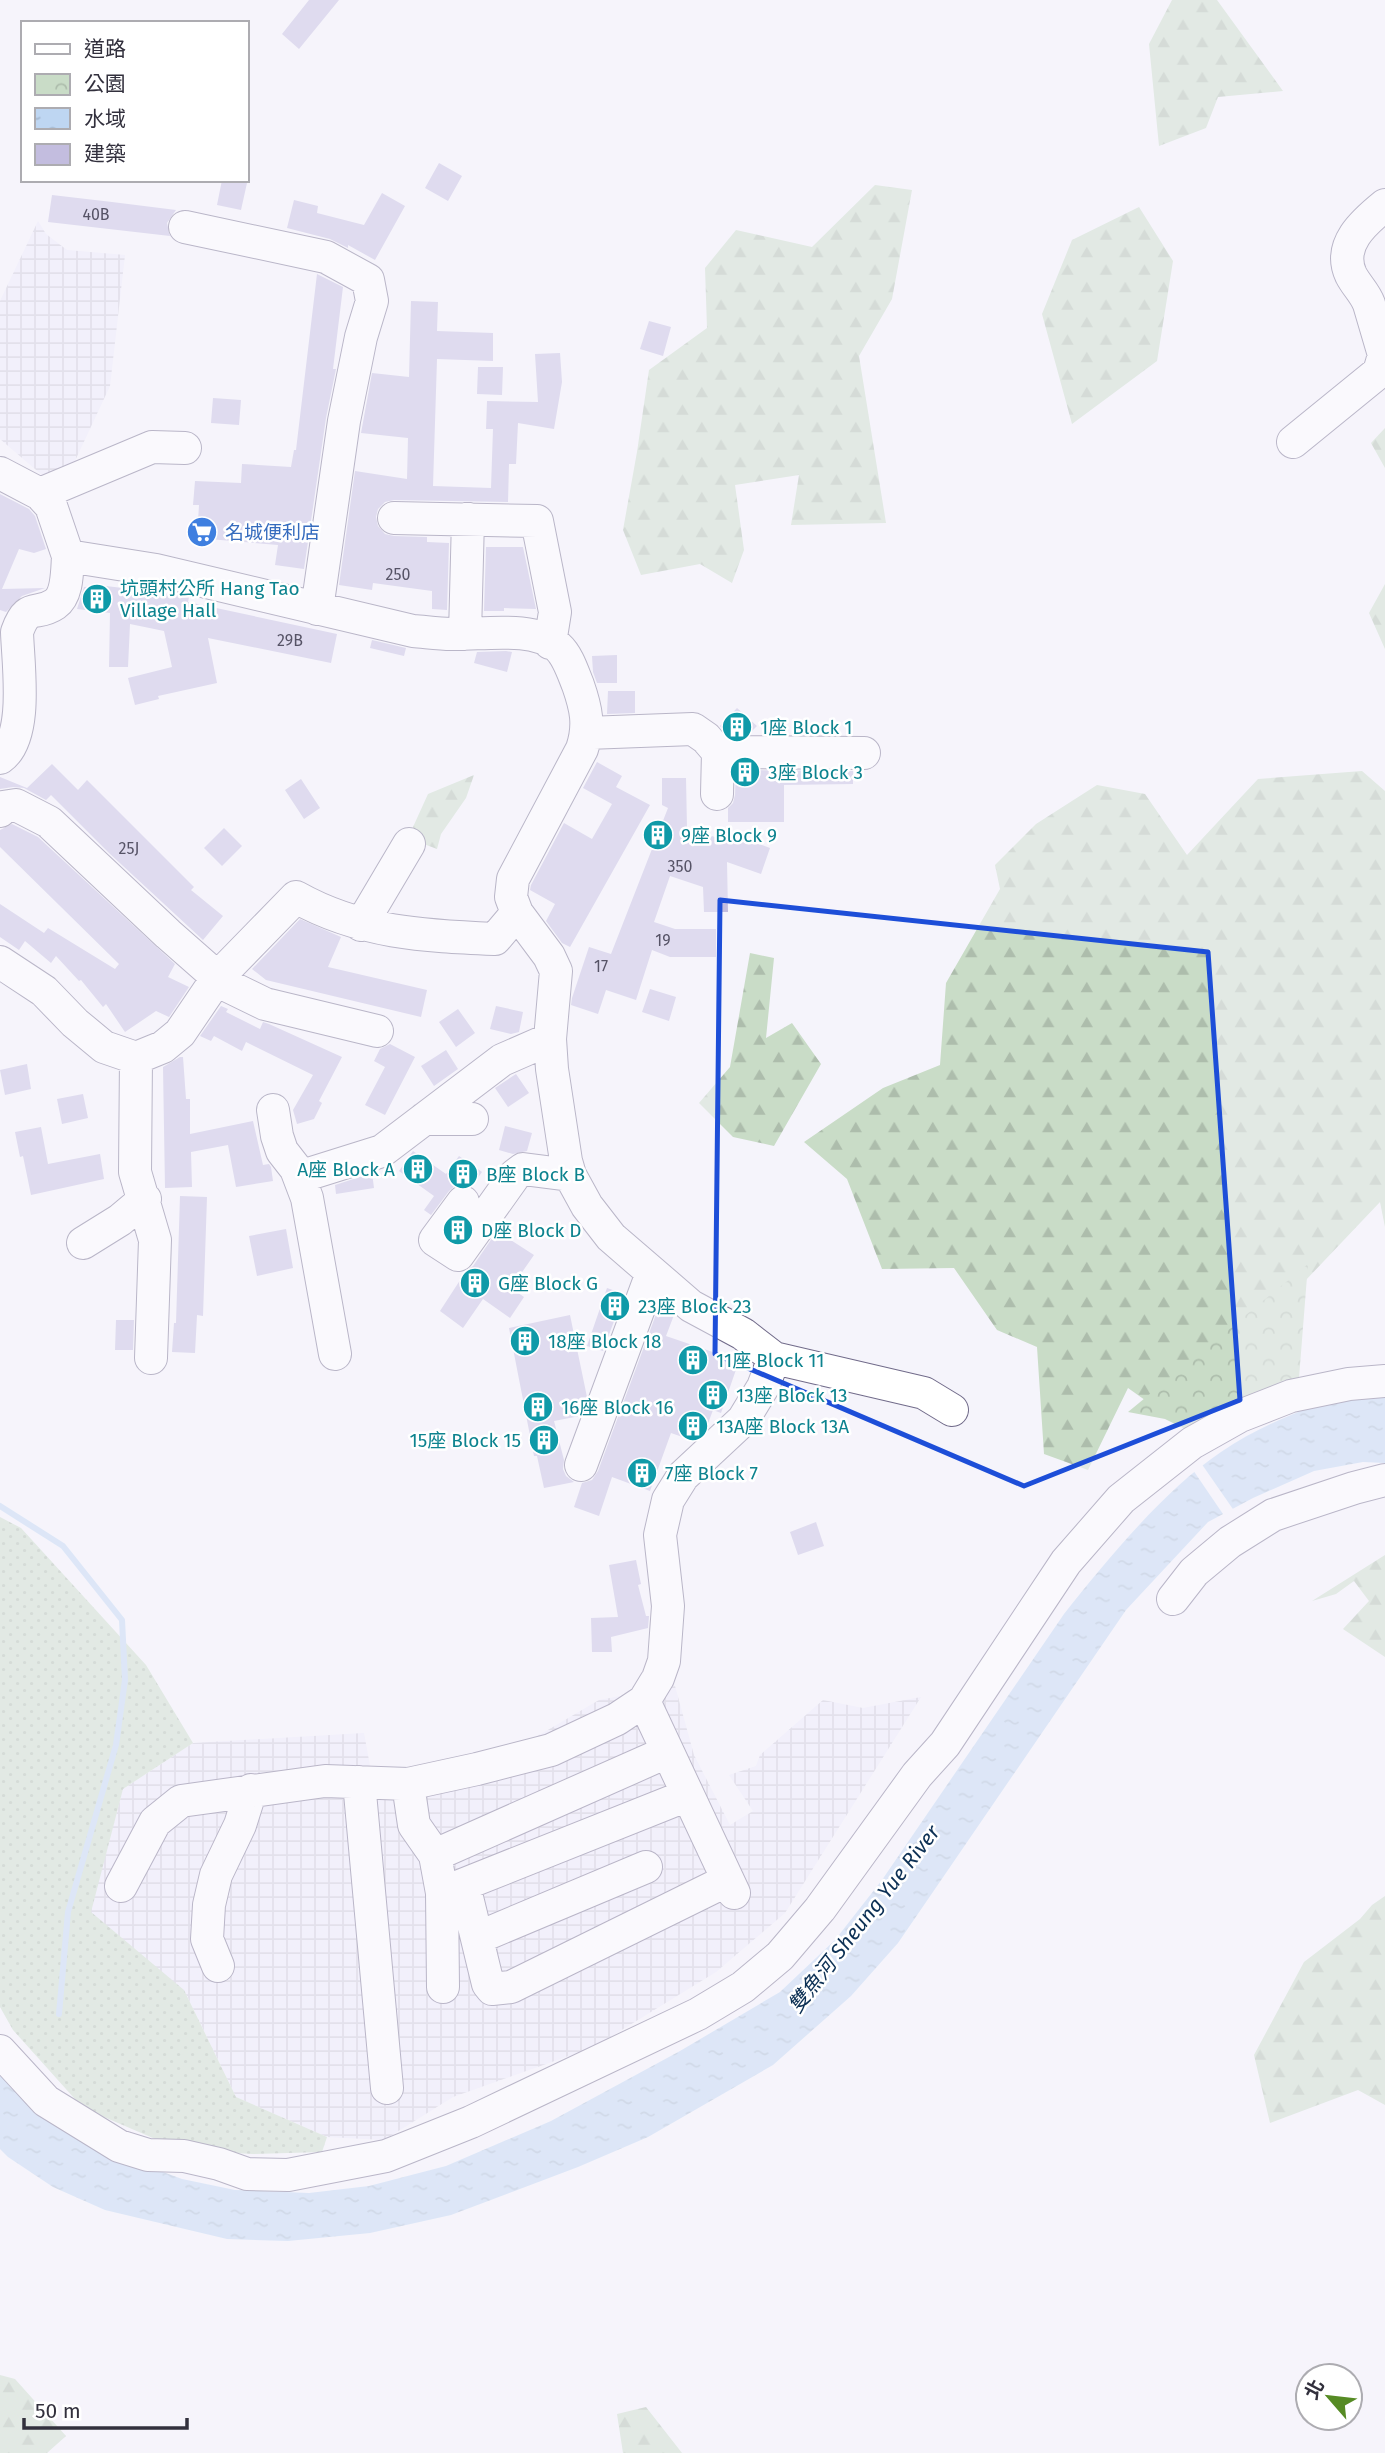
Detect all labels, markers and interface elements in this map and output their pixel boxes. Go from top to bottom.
legend [21,21,248,182]
text: 道路 [84,36,126,62]
text: 公園 [84,71,126,97]
text: 水域 [84,106,126,132]
text: 建築 [84,141,126,167]
house number: 40B [82,205,110,224]
supermarket icon: 名城便利店 [185,515,219,549]
place label: 名城便利店 [225,521,320,544]
house number: 250 [386,565,410,584]
place label: 坑頭村公所 Hang Tao Village Hall [120,577,300,622]
building icon: 坑頭村公所 Hang Tao Village Hall [80,582,114,616]
house number: 29B [277,631,303,650]
building icon: 1座 Block 1 [720,710,754,744]
place label: 1座 Block 1 [760,716,852,739]
building icon: 3座 Block 3 [728,755,762,789]
place label: 3座 Block 3 [768,761,863,784]
building icon: 9座 Block 9 [641,818,675,852]
place label: 9座 Block 9 [681,824,777,847]
house number: 25J [119,839,139,858]
house number: 350 [668,857,693,876]
house number: 19 [655,931,671,950]
house number: 17 [594,957,608,976]
building icon: A座 Block A [401,1152,435,1186]
building icon: B座 Block B [446,1157,480,1191]
place label: A座 Block A [297,1158,395,1181]
place label: B座 Block B [486,1163,585,1186]
building icon: D座 Block D [441,1213,475,1247]
place label: D座 Block D [481,1219,581,1242]
building icon: G座 Block G [458,1266,492,1300]
place label: G座 Block G [498,1272,598,1295]
building icon: 23座 Block 23 [598,1289,632,1323]
place label: 23座 Block 23 [638,1295,752,1318]
building icon: 18座 Block 18 [508,1324,542,1358]
place label: 18座 Block 18 [548,1330,661,1353]
building icon: 11座 Block 11 [676,1343,710,1377]
place label: 11座 Block 11 [716,1349,824,1372]
building icon: 13座 Block 13 [696,1378,730,1412]
place label: 13座 Block 13 [736,1384,847,1407]
building icon: 16座 Block 16 [521,1390,555,1424]
place label: 16座 Block 16 [561,1396,674,1419]
building icon: 13A座 Block 13A [676,1409,710,1443]
place label: 13A座 Block 13A [716,1415,849,1438]
building icon: 15座 Block 15 [527,1423,561,1457]
place label: 15座 Block 15 [410,1429,521,1452]
building icon: 7座 Block 7 [625,1456,659,1490]
place label: 7座 Block 7 [665,1462,758,1485]
water label: 雙魚河 Sheung Yue River [783,1819,946,2018]
north arrow [1294,2362,1364,2432]
text: 北 [1300,2375,1329,2403]
scale bar [24,2386,187,2430]
text: 50 m [35,2398,81,2424]

